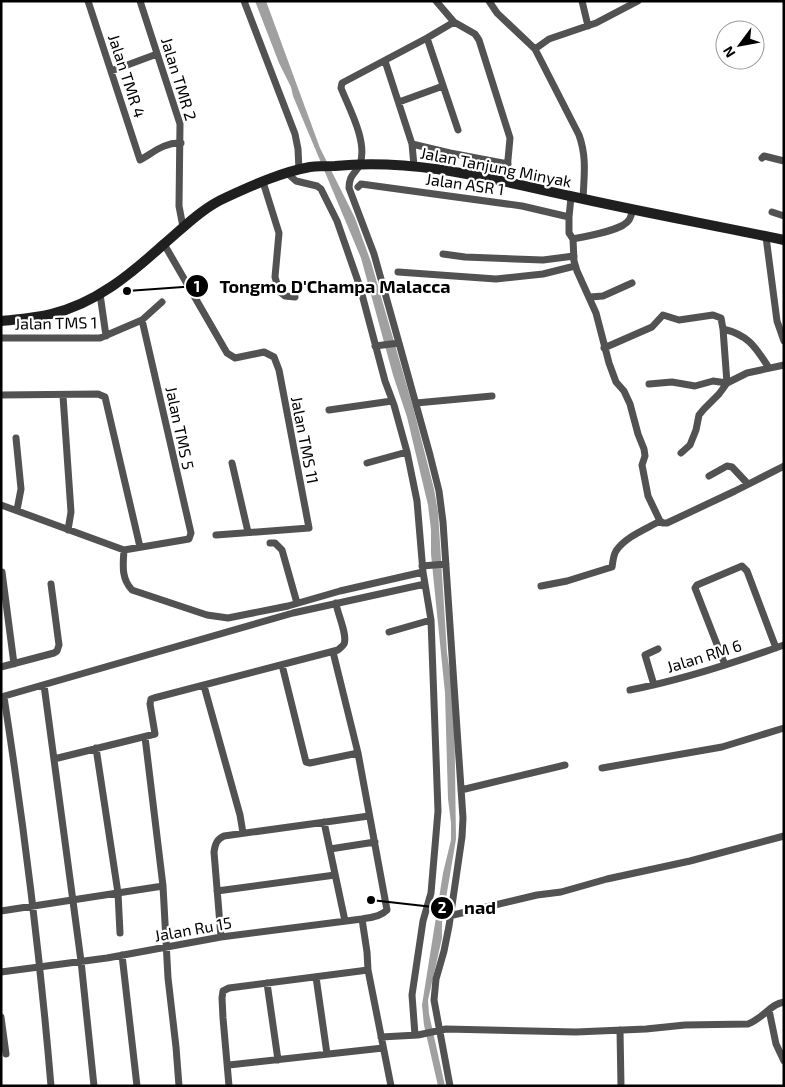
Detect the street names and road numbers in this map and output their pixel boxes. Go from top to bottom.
street label: Jalan TMR 4 [105,32,150,120]
street label: Jalan TMR 2 [158,35,201,123]
street label: Jalan Tanjung Minyak [419,143,573,191]
street label: Jalan ASR 1 [425,169,506,198]
street label: Jalan TMS 1 [15,312,97,333]
street label: Jalan TMS 5 [162,384,199,471]
street label: Jalan TMS 11 [288,394,323,485]
street label: Jalan RM 6 [664,635,744,676]
street label: Jalan Ru 15 [153,912,233,945]

